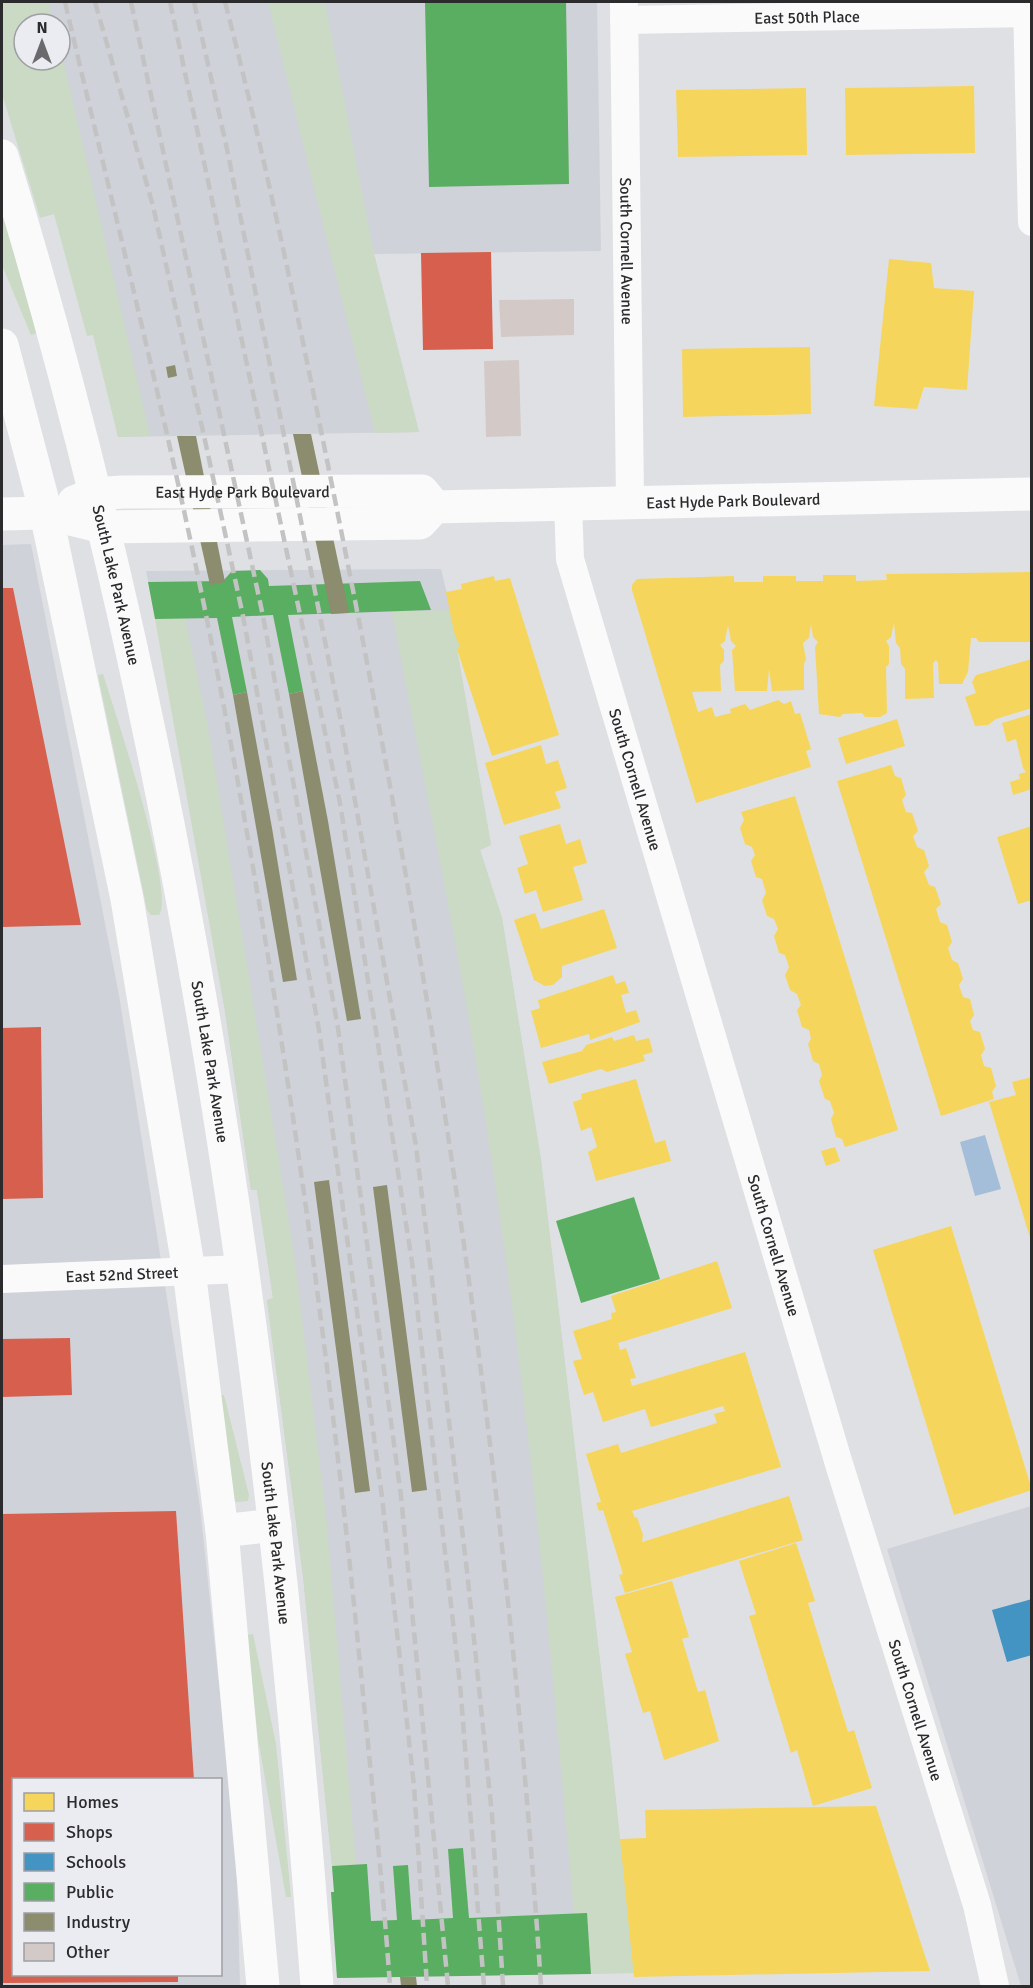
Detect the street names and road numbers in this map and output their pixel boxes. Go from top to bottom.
street label: East 50th Place [754,7,860,29]
street label: South Cornell Avenue [615,177,637,325]
street label: East Hyde Park Boulevard [155,482,330,503]
street label: East Hyde Park Boulevard [646,490,821,513]
street label: South Lake Park Avenue [87,503,144,667]
street label: South Cornell Avenue [604,706,665,853]
street label: South Lake Park Avenue [186,979,233,1144]
street label: South Cornell Avenue [742,1172,804,1319]
street label: East 52nd Street [65,1263,179,1287]
street label: South Lake Park Avenue [256,1461,294,1626]
street label: South Cornell Avenue [884,1637,947,1784]

